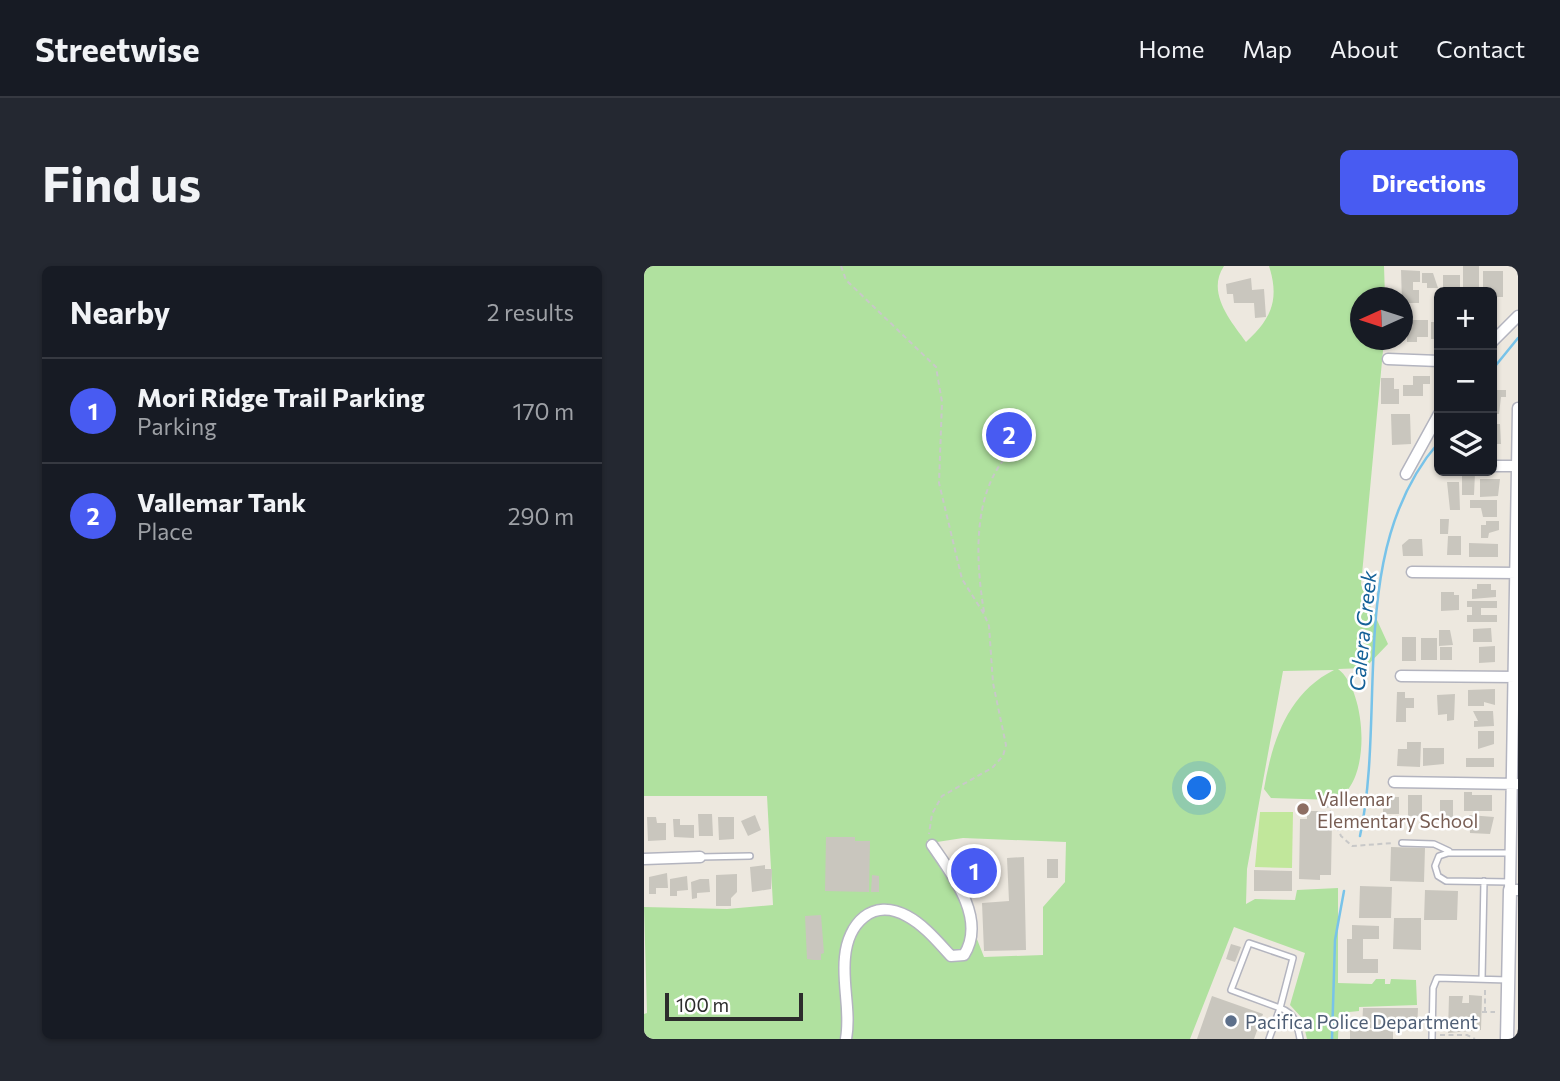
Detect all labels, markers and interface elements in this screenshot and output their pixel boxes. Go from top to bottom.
text: Streetwise [35,28,200,69]
text: Home [1139,34,1205,63]
text: Map [1243,34,1292,63]
text: About [1330,34,1398,63]
text: Contact [1436,34,1525,63]
button: Directions [1340,150,1518,215]
text: Find us [42,152,201,212]
north arrow [1350,287,1413,350]
map controls [1434,287,1497,476]
button: + [1434,287,1497,350]
text: Nearby [70,293,170,330]
text: 2 results [487,298,574,326]
button: − [1434,350,1497,413]
text: Mori Ridge Trail Parking [137,381,425,412]
text: 1 [88,397,98,425]
text: 170 m [513,397,574,425]
pin: 2 [986,409,1032,461]
text: Parking [137,412,217,440]
button: layers [1434,413,1497,476]
text: Vallemar Tank [137,486,306,517]
text: 2 [86,502,100,530]
text: 290 m [508,502,574,530]
text: Place [137,517,193,545]
water label: Calera Creek [1343,569,1381,692]
your location [1182,771,1216,805]
place label: Vallemar Elementary School [1317,787,1478,832]
marker: Vallemar Elementary School [1295,801,1311,817]
pin: 1 [951,845,997,897]
scale bar [665,990,803,1022]
text: 100 m [676,993,729,1016]
place label: Pacifica Police Department [1245,1010,1478,1033]
marker: Pacifica Police Department [1223,1013,1239,1029]

